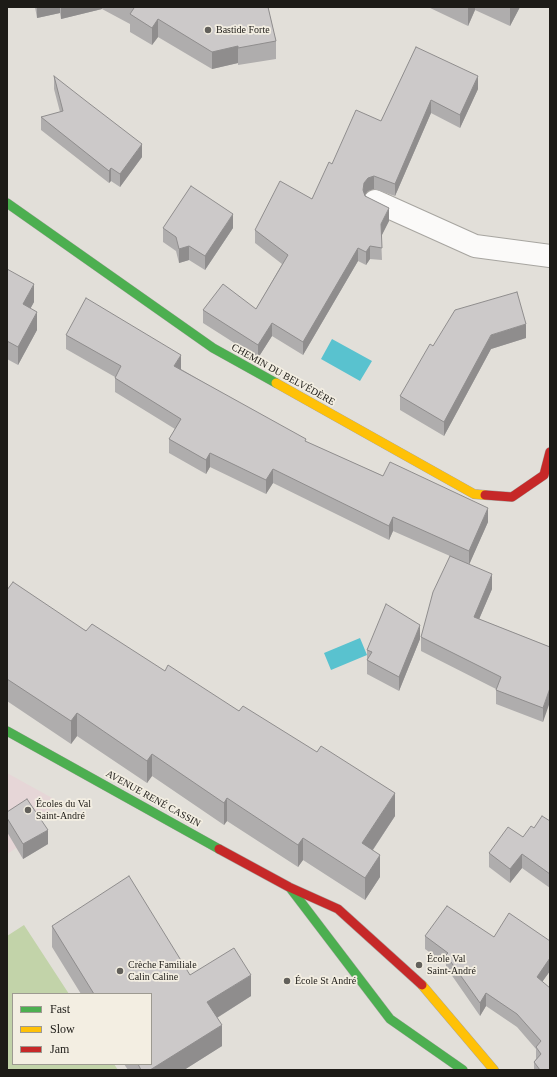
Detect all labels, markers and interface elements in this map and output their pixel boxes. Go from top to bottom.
place label: Bastide Forte [216,24,270,36]
marker: Bastide Forte [203,25,213,35]
street label: CHEMIN DU BELVÉDÈRE [229,342,337,408]
street label: AVENUE RENÉ CASSIN [104,768,202,830]
place label: Écoles du Val Saint-André [36,798,91,822]
marker: Écoles du Val Saint-André [23,805,33,815]
place label: École Val Saint-André [427,953,476,976]
place label: Crèche Familiale Calin Caline [128,959,197,982]
marker: École Val Saint-André [414,960,424,970]
marker: Crèche Familiale Calin Caline [115,966,125,976]
place label: École St André [295,975,356,987]
marker: École St André [282,976,292,986]
legend [12,993,152,1065]
text: Fast [50,1002,70,1016]
text: Slow [50,1022,75,1036]
text: Jam [50,1042,69,1056]

